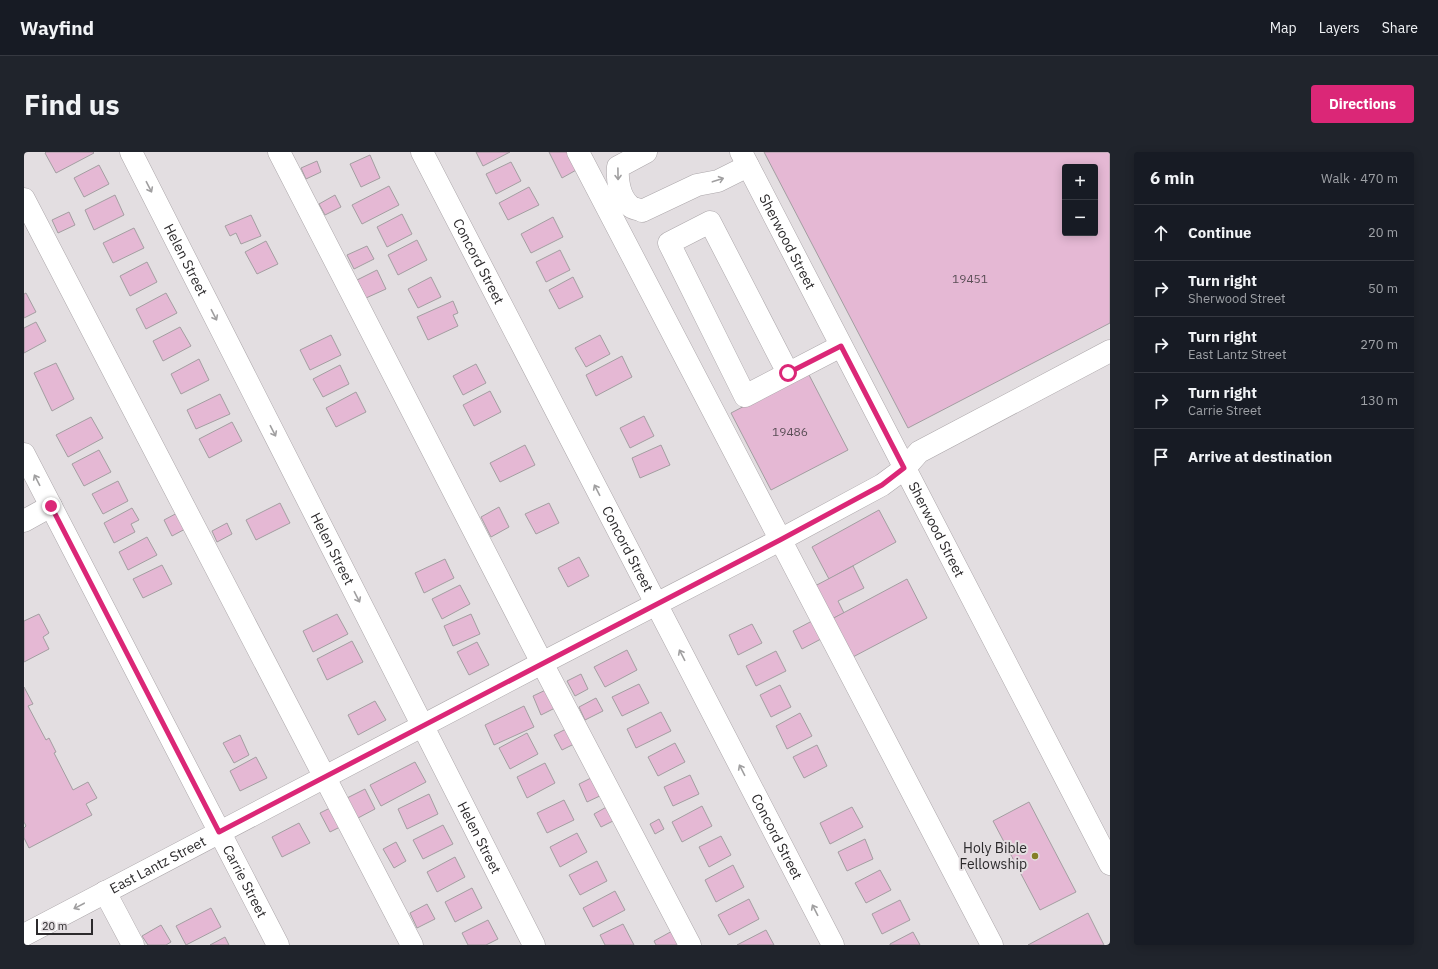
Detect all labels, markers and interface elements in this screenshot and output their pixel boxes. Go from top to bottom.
text: Wayfind [20,16,94,40]
text: Map [1270,19,1297,37]
text: Layers [1319,19,1360,37]
text: Share [1382,19,1418,37]
button: Directions [1311,85,1414,123]
text: Find us [24,86,120,123]
map controls [1062,164,1098,236]
button: + [1062,164,1098,200]
one-way arrow [614,167,622,180]
text: 6 min [1150,167,1194,189]
text: Walk · 470 m [1321,170,1398,187]
one-way arrow [711,176,724,183]
one-way arrow [146,181,153,193]
street label: Sherwood Street [755,191,820,293]
button: − [1062,200,1098,236]
street label: Concord Street [449,215,508,307]
street label: Helen Street [160,221,212,299]
icon: ahead [1150,222,1172,244]
text: Continue [1188,223,1252,242]
text: 20 m [1368,224,1398,241]
house number: 19451 [952,271,988,286]
text: Turn right [1188,271,1257,290]
icon: right [1150,278,1172,300]
text: 50 m [1368,280,1398,297]
text: Sherwood Street [1188,290,1286,307]
one-way arrow [211,309,218,321]
text: Turn right [1188,327,1257,346]
icon: right [1150,334,1172,356]
text: 270 m [1360,336,1398,353]
text: East Lantz Street [1188,346,1287,363]
route start [779,364,797,382]
text: Turn right [1188,383,1257,402]
icon: right [1150,390,1172,412]
text: 130 m [1360,392,1398,409]
text: Carrie Street [1188,402,1262,419]
house number: 19486 [772,424,808,439]
one-way arrow [270,425,277,437]
icon: arrive [1150,446,1172,468]
text: Arrive at destination [1188,447,1332,466]
one-way arrow [33,474,41,486]
street label: Sherwood Street [904,478,969,580]
one-way arrow [593,484,600,496]
route end [42,497,60,515]
street label: Concord Street [598,503,657,595]
street label: Helen Street [307,510,359,588]
one-way arrow [354,591,362,603]
one-way arrow [678,649,686,661]
one-way arrow [738,764,746,776]
street label: Concord Street [747,791,806,883]
street label: Helen Street [454,798,505,877]
street label: East Lantz Street [106,832,209,897]
place label: Holy Bible Fellowship [959,839,1027,873]
street label: Carrie Street [219,842,271,921]
marker: Holy Bible Fellowship [1030,851,1040,861]
one-way arrow [73,903,85,910]
one-way arrow [811,905,818,917]
scale bar [36,917,93,936]
text: 20 m [42,919,67,933]

